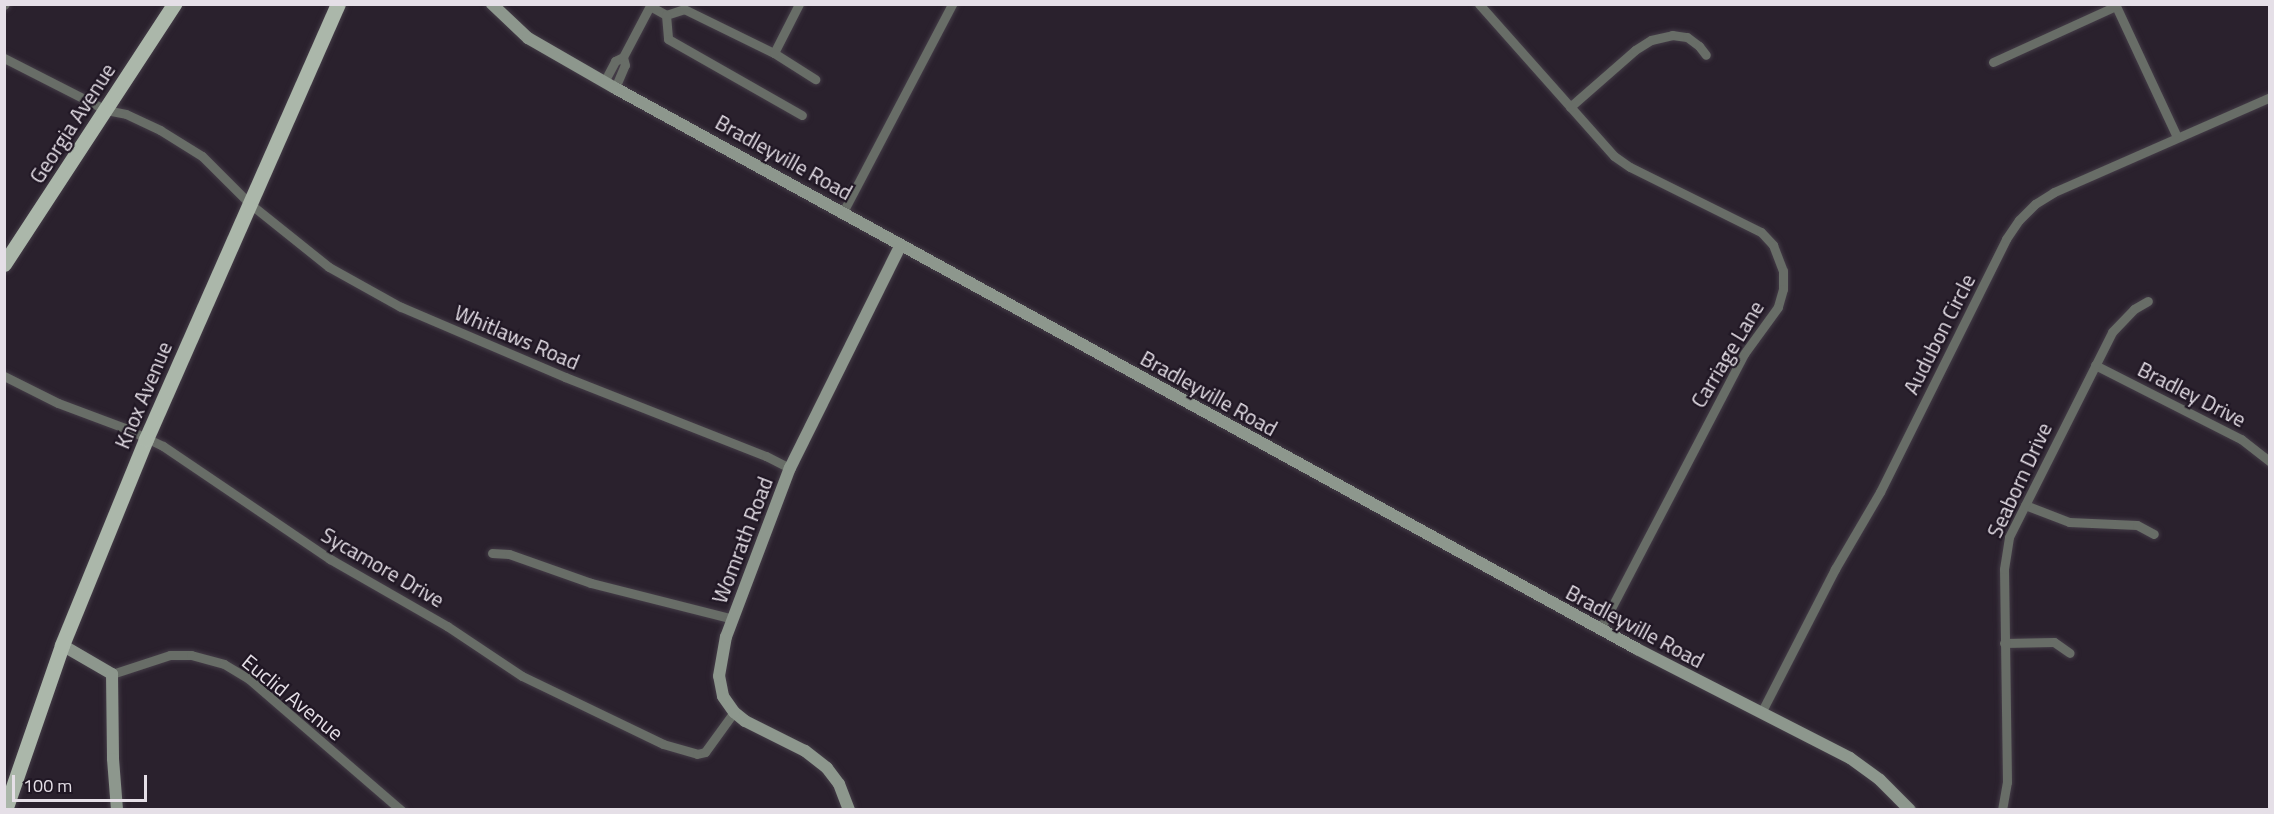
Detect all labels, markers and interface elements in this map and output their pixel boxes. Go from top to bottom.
street label: Georgia Avenue [24,58,120,188]
street label: Bradleyville Road [711,109,857,205]
street label: Audubon Circle [1898,270,1980,398]
street label: Carriage Lane [1685,296,1769,412]
street label: Whitlaws Road [451,299,583,375]
street label: Knox Avenue [109,338,177,452]
street label: Bradleyville Road [1136,345,1282,441]
street label: Bradley Drive [2134,356,2250,432]
street label: Seaborn Drive [1981,419,2057,541]
street label: Womrath Road [706,473,778,607]
street label: Sycamore Drive [317,522,449,612]
street label: Bradleyville Road [1562,579,1708,673]
street label: Euclid Avenue [237,649,349,745]
scale bar [15,763,150,801]
text: 100 m [23,772,72,799]

